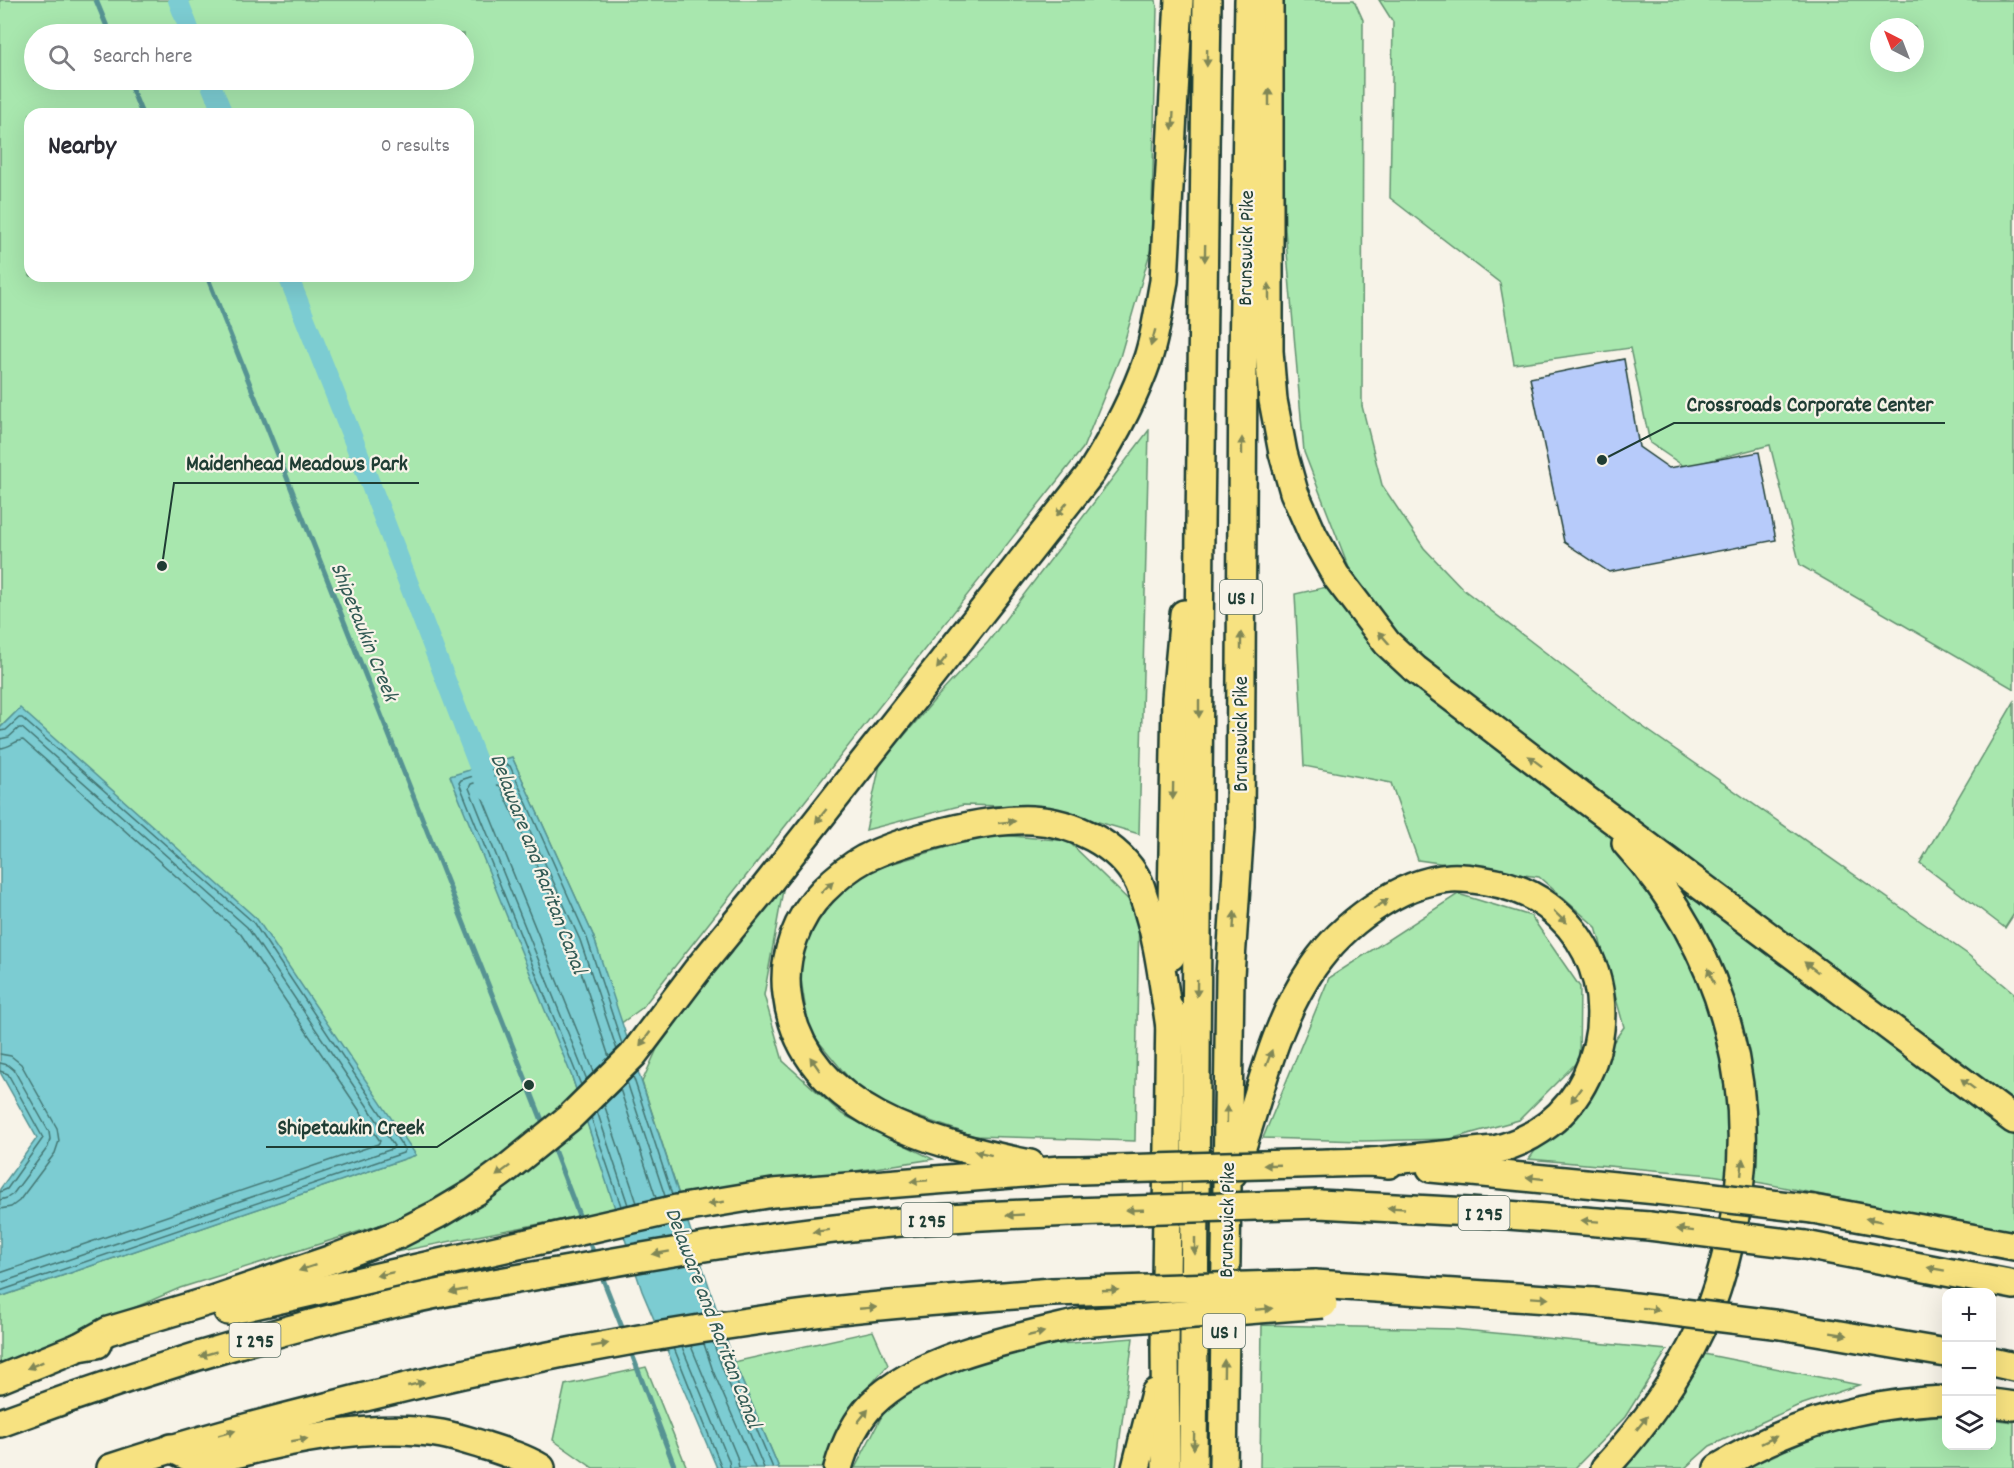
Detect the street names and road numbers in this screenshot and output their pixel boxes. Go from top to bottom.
street label: Brunswick Pike [1232,190,1264,306]
road number: US 1 [1220,580,1262,614]
street label: Brunswick Pike [1228,676,1258,792]
street label: Brunswick Pike [1213,1162,1245,1278]
road number: I 295 [1458,1196,1510,1230]
road number: I 295 [902,1203,952,1237]
road number: US 1 [1203,1314,1245,1348]
road number: I 295 [230,1323,280,1357]

